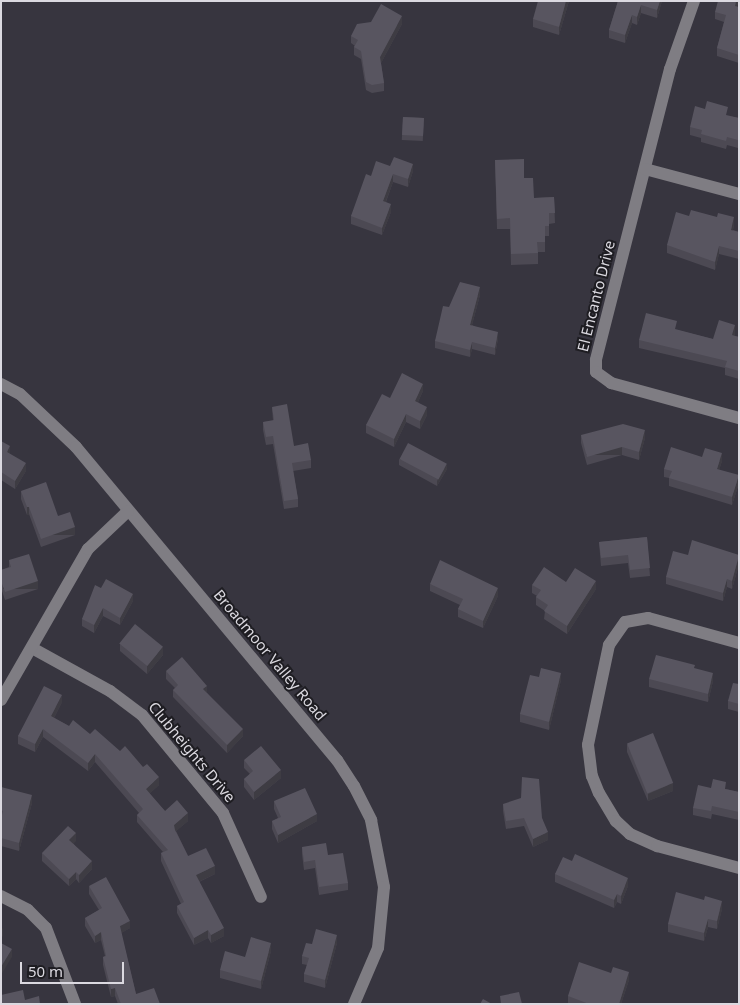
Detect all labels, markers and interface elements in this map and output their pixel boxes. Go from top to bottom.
street label: El Encanto Drive [573,238,619,354]
street label: Broadmoor Valley Road [210,586,330,724]
street label: Clubheights Drive [145,698,239,806]
scale bar [22,952,126,984]
text: 50 m [28,961,63,981]

